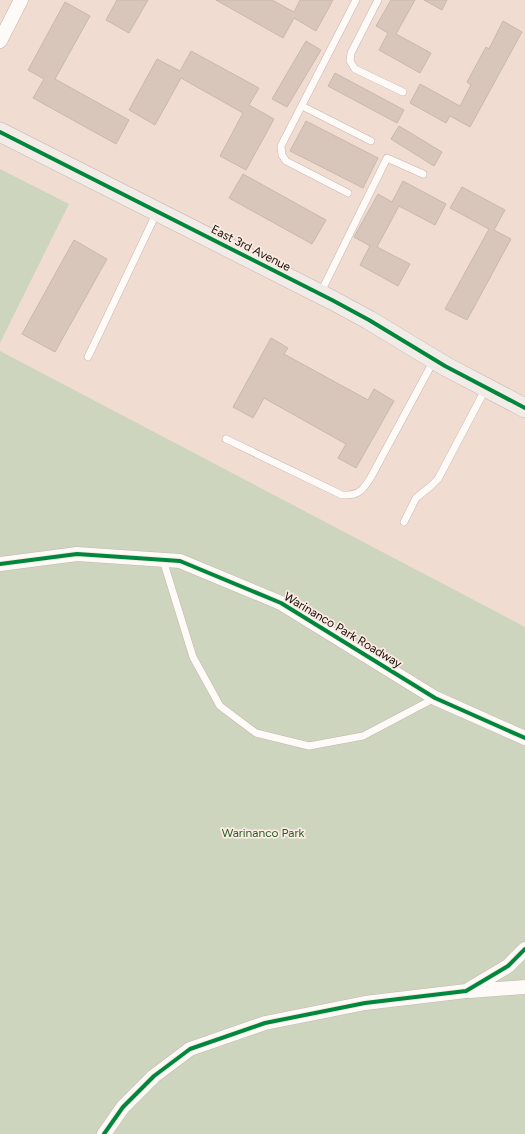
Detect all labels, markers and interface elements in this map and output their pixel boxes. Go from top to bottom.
street label: East 3rd Avenue [209,222,294,274]
street label: Warinanco Park Roadway [282,589,405,671]
park label: Warinanco Park [222,826,305,840]

